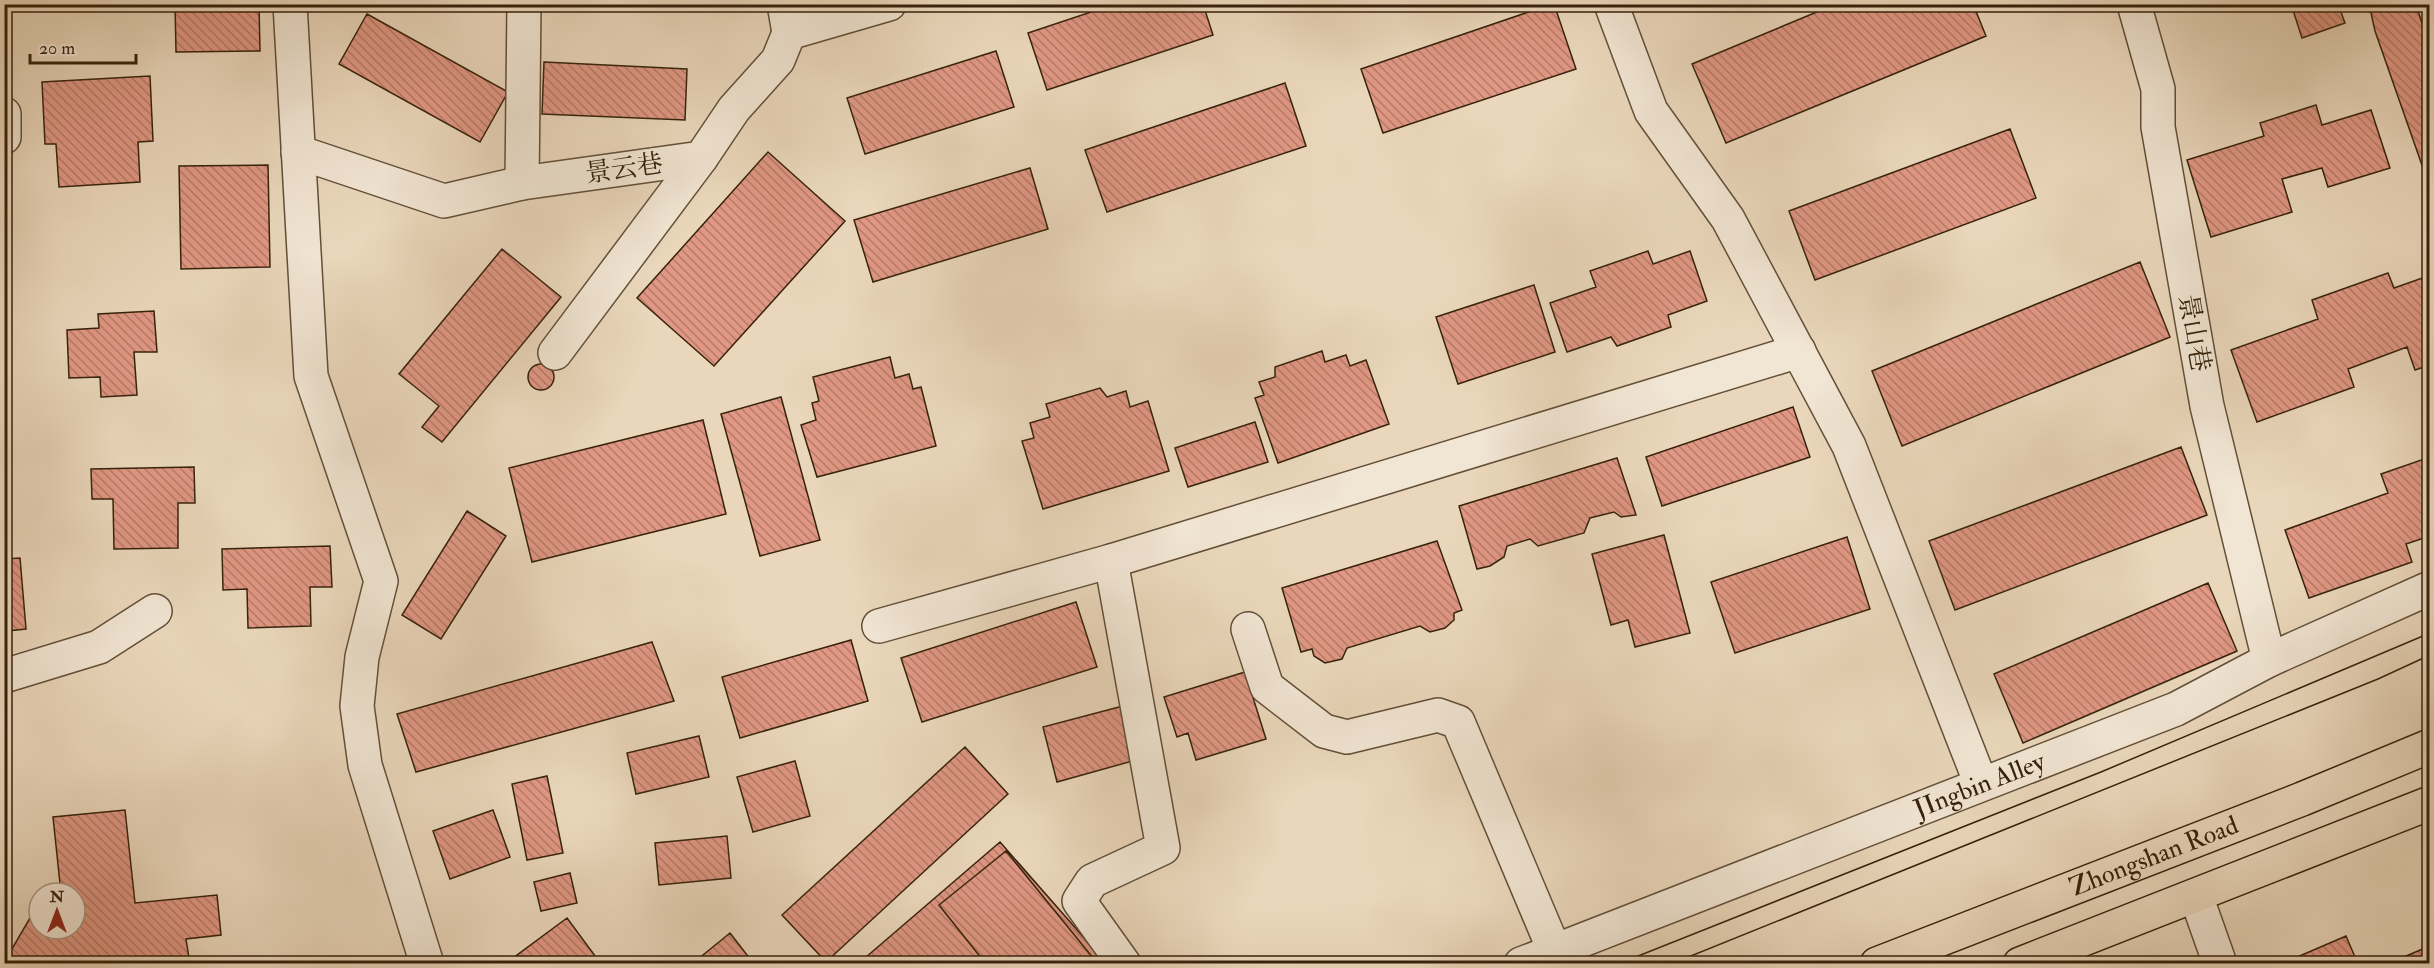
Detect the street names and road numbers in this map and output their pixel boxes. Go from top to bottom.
street label: 景云巷 [583,148,665,190]
street label: 景山巷 [2171,292,2217,374]
street label: JIngbin Alley [1908,745,2050,826]
street label: Zhongshan Road [2065,809,2243,904]

